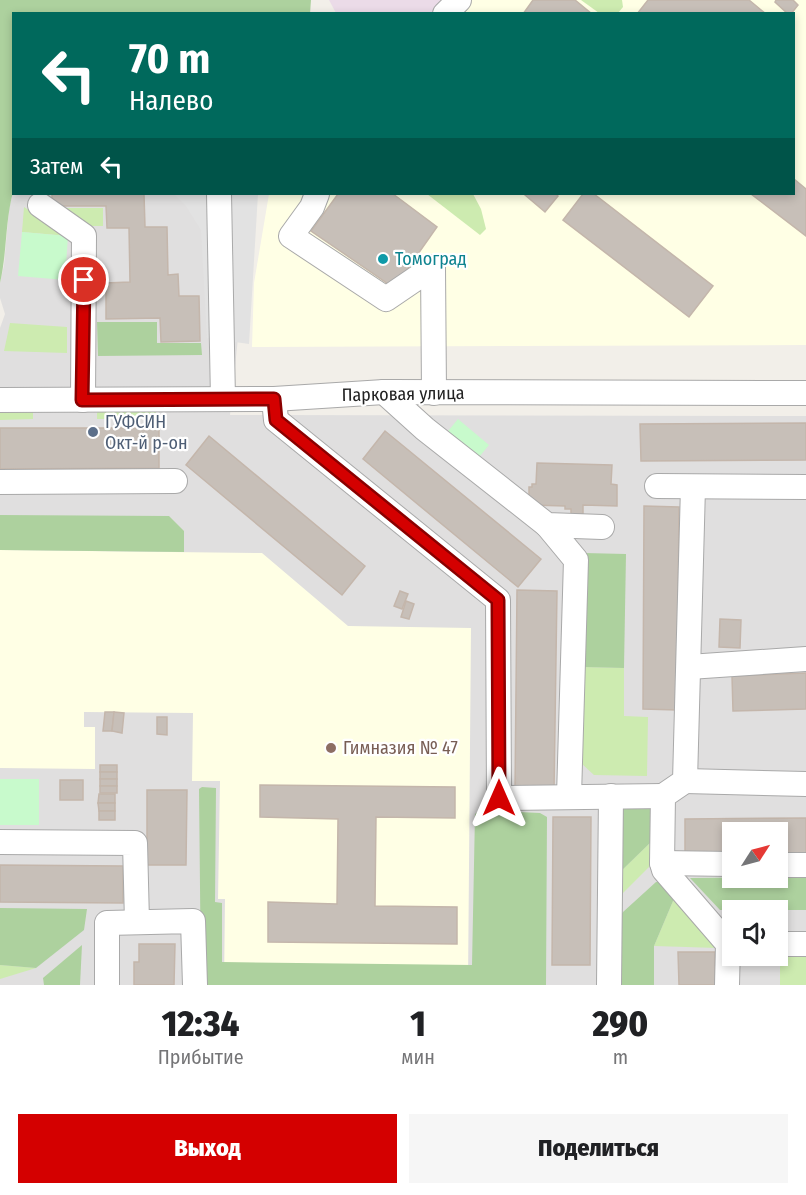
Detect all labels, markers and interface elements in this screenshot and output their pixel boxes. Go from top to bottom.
text: 70 m [129,34,210,84]
icon: left [30,36,108,114]
text: Налево [129,85,213,117]
icon: left [95,150,128,183]
text: Затем [30,153,83,180]
place label: Томоград [395,248,467,270]
marker: Томоград [376,252,390,266]
pin [58,254,109,305]
icon: arrive [67,263,100,296]
street label: Парковая улица [341,382,465,406]
place label: ГУФСИН Окт-й р-он [105,411,188,454]
marker: ГУФСИН Окт-й р-он [86,425,100,439]
place label: Гимназия № 47 [343,737,458,759]
marker: Гимназия № 47 [324,741,338,755]
position arrow [467,766,531,830]
north arrow [722,822,788,888]
map controls [722,822,788,966]
button: sound [722,900,788,966]
text: 12:34 [162,1002,239,1046]
text: 1 [410,1002,426,1046]
text: 290 [593,1002,648,1046]
text: Прибытие [158,1045,244,1069]
text: мин [401,1045,435,1069]
text: m [613,1045,628,1069]
button: Выход [18,1114,397,1183]
button: Поделиться [409,1114,788,1183]

